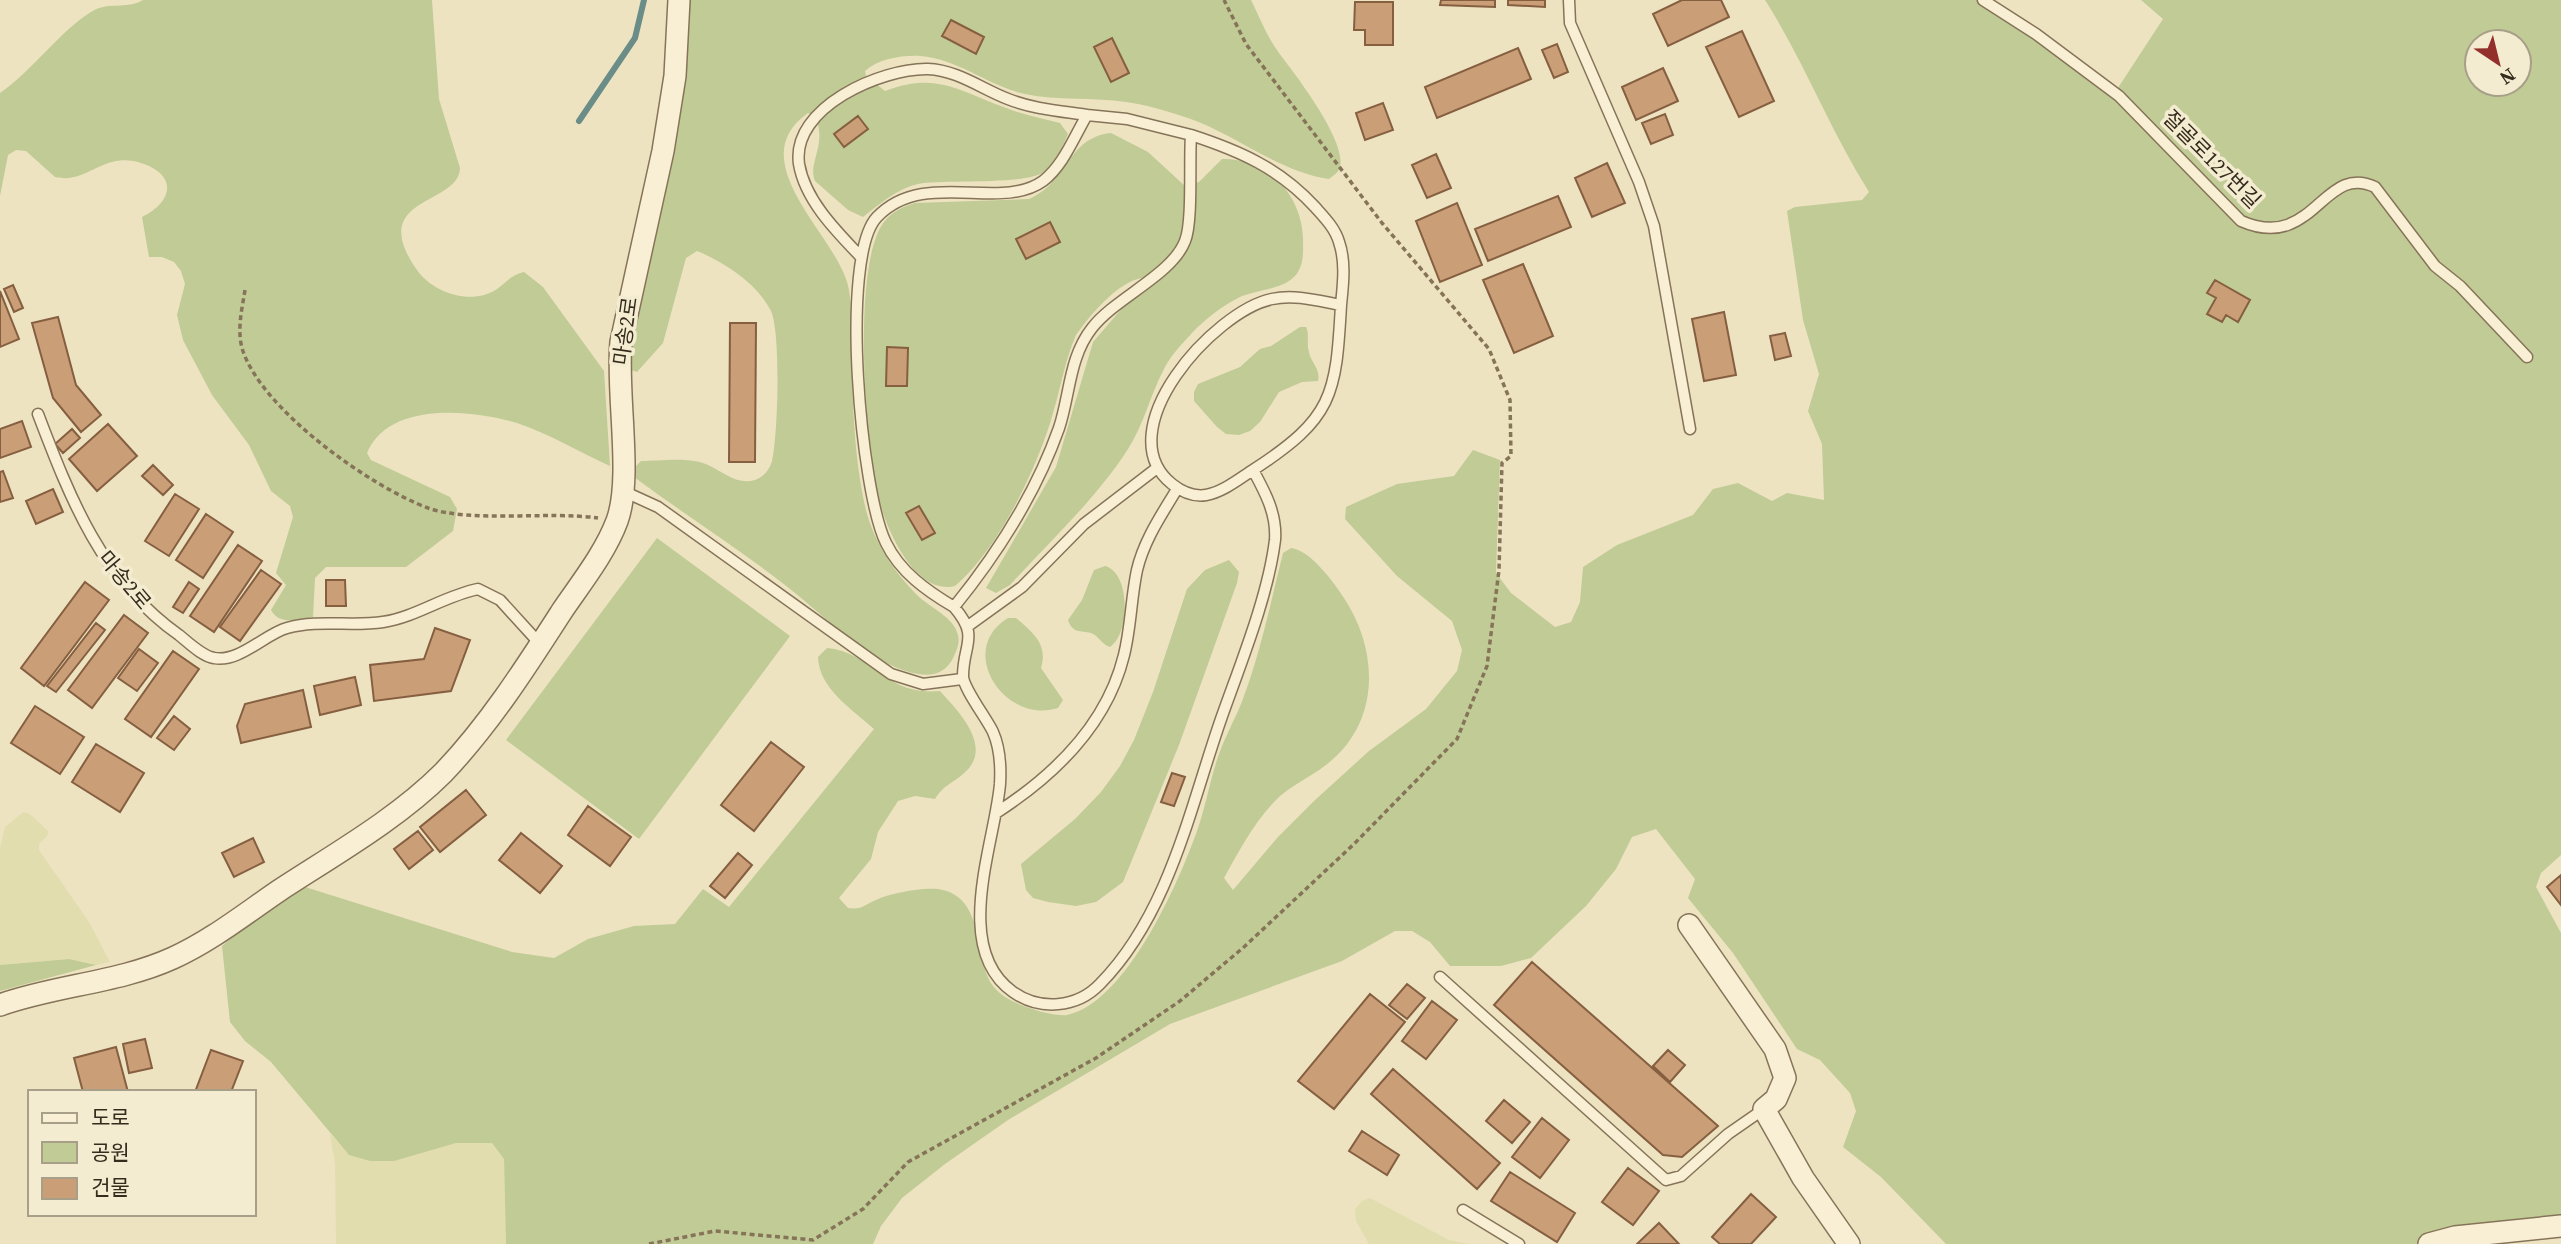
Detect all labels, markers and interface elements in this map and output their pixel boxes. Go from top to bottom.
north arrow [2463,28,2533,98]
text: N [2494,62,2521,92]
street label: 절골로127번길 [2156,103,2268,215]
street label: 마송2로 [606,295,644,367]
street label: 마송2로 [92,544,158,616]
legend [28,1090,256,1216]
text: 도로 [91,1103,130,1132]
text: 공원 [91,1138,130,1167]
text: 건물 [91,1173,130,1202]

